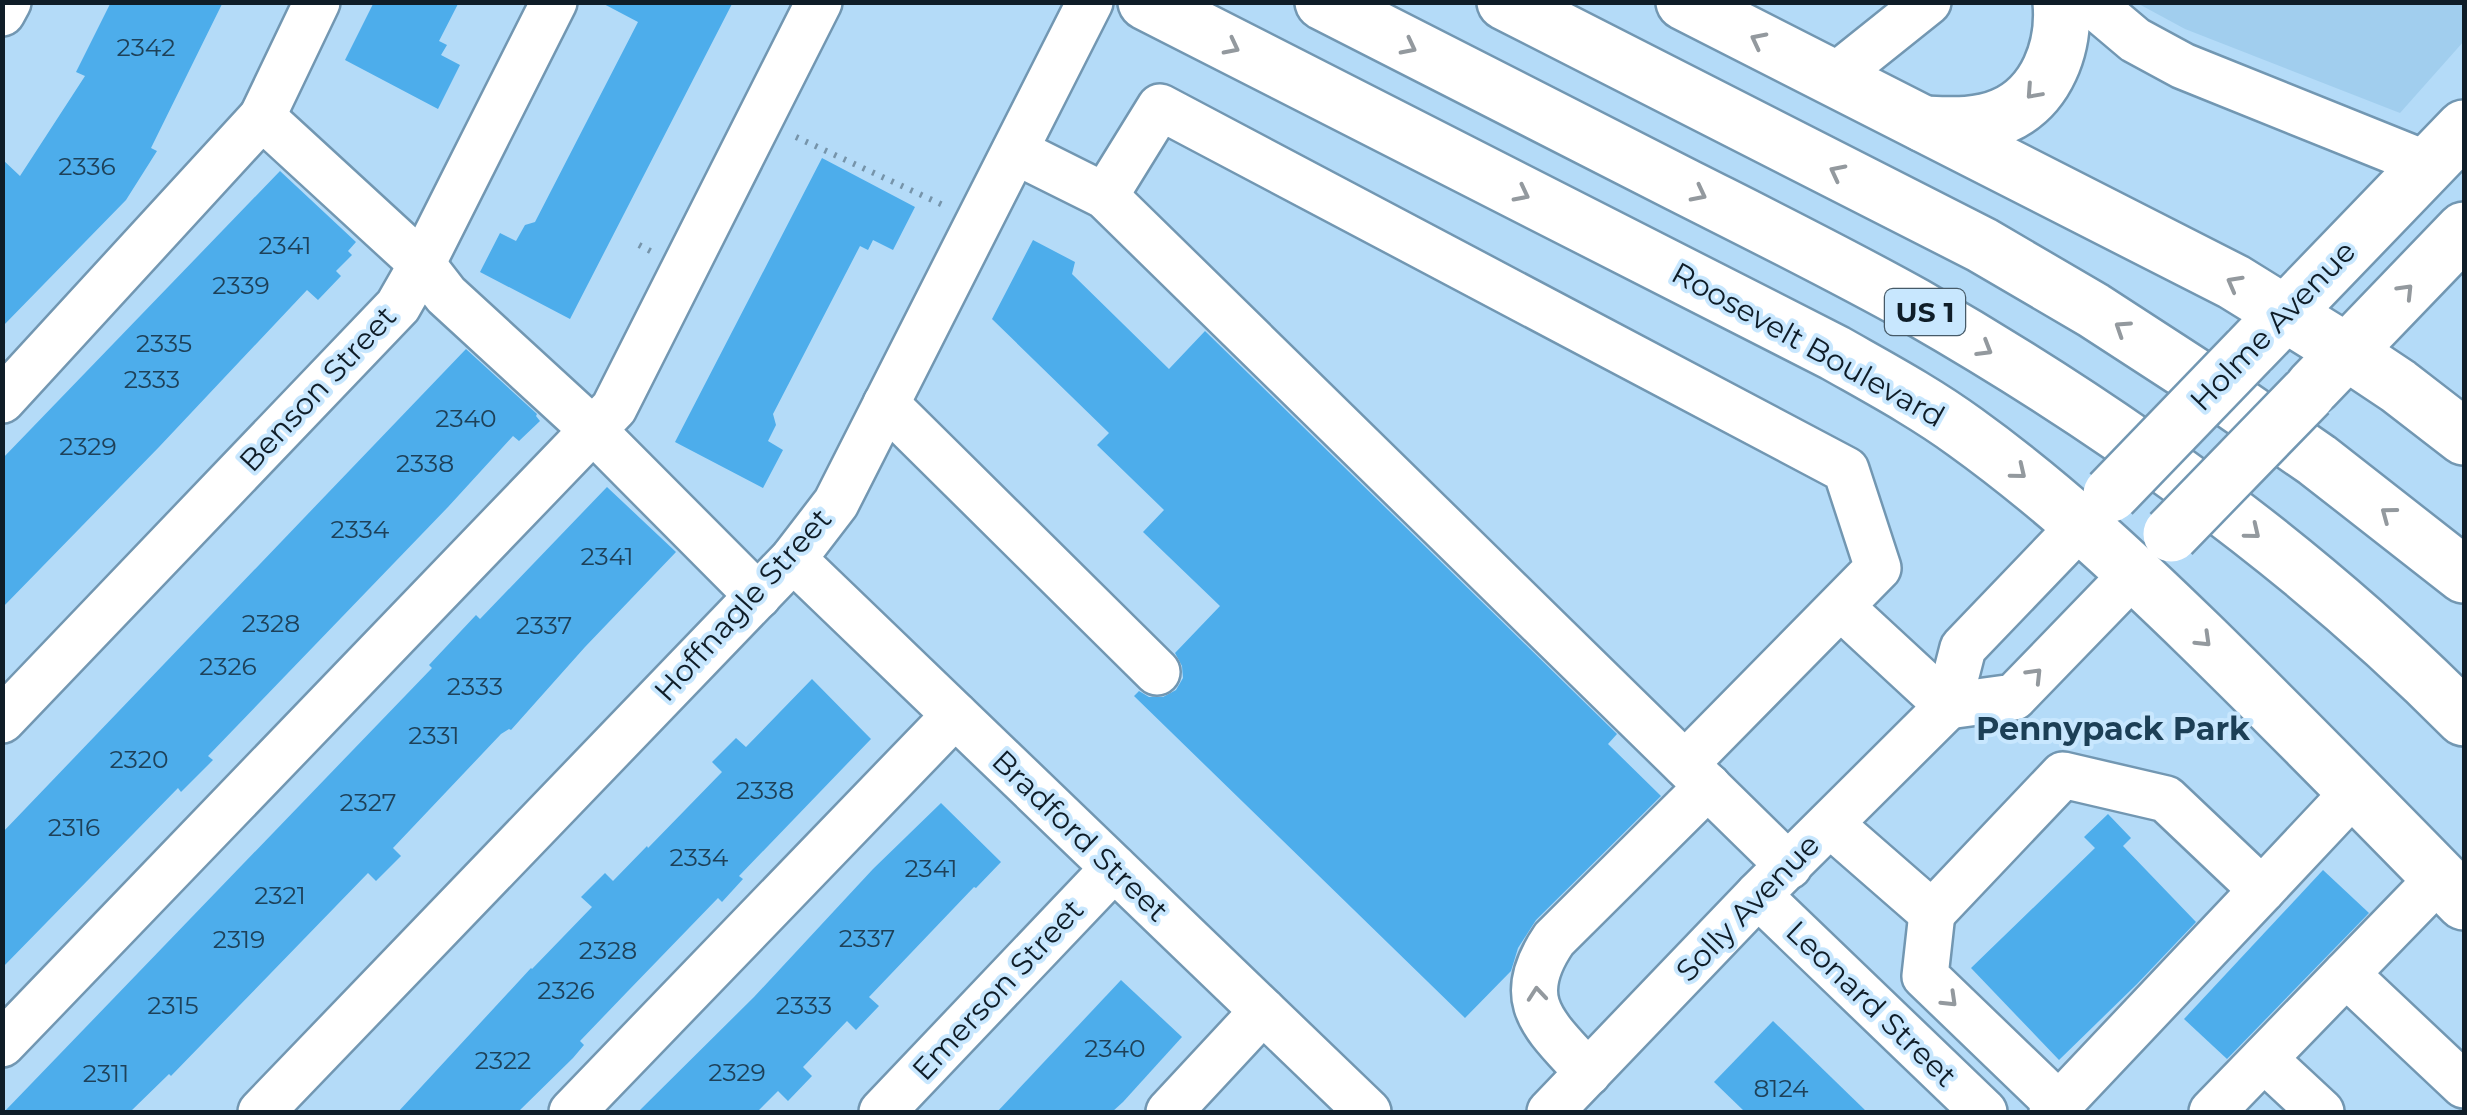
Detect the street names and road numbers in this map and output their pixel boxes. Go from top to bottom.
street label: Holme Avenue [2182,233,2363,418]
street label: Roosevelt Boulevard [1665,254,1951,435]
road number: US 1 [1885,289,1965,335]
street label: Benson Street [231,298,404,479]
street label: Hoffnagle Street [646,501,839,709]
street label: Bradford Street [985,742,1176,929]
street label: Solly Avenue [1668,826,1827,989]
street label: Emerson Street [904,891,1091,1088]
street label: Leonard Street [1778,913,1964,1094]

